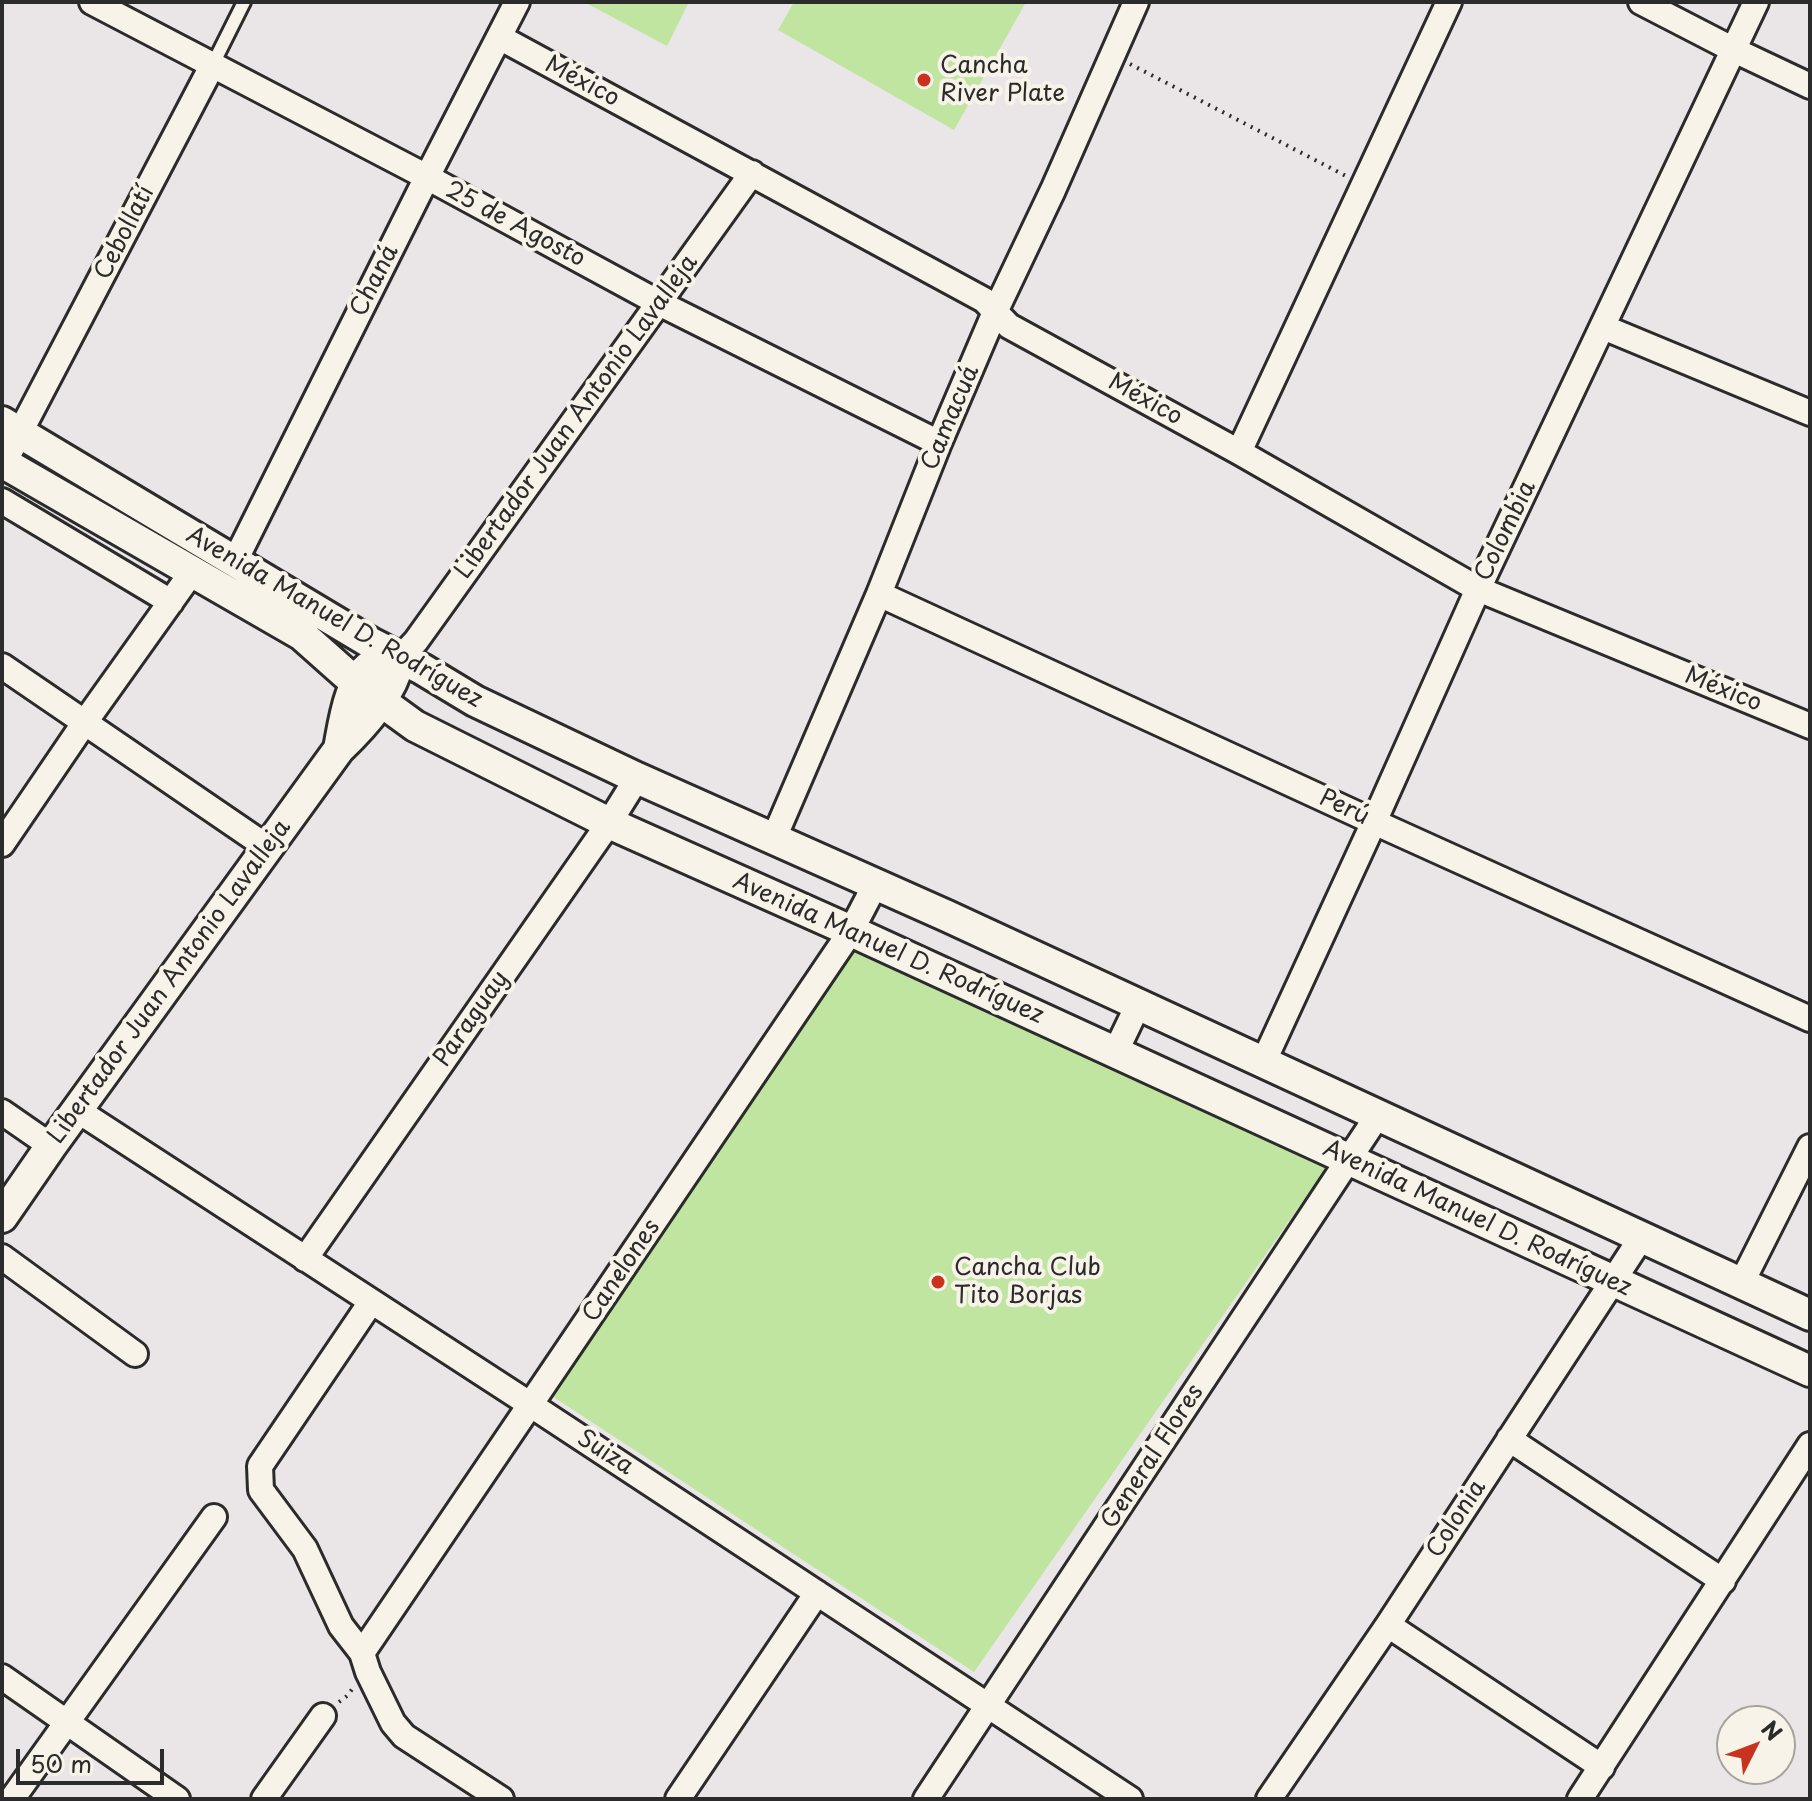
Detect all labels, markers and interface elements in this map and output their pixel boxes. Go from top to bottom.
street label: México [540,50,624,114]
place label: Cancha River Plate [940,52,1065,108]
marker: Cancha River Plate [915,71,933,89]
street label: 25 de Agosto [440,176,590,274]
street label: Cebollatí [89,181,161,285]
street label: Chaná [345,240,405,322]
street label: Libertador Juan Antonio Lavalleja [450,249,704,585]
street label: Camacuá [916,361,986,475]
street label: México [1103,368,1187,432]
street label: Colombia [1469,476,1543,586]
street label: Avenida Manuel D. Rodríguez [181,521,487,715]
street label: México [1680,662,1766,718]
street label: Perú [1314,784,1374,832]
street label: Libertador Juan Antonio Lavalleja [43,814,297,1150]
street label: Avenida Manuel D. Rodríguez [728,867,1048,1031]
street label: Paraguay [429,966,515,1072]
street label: Avenida Manuel D. Rodríguez [1318,1135,1636,1303]
street label: Canelones [577,1214,667,1328]
place label: Cancha Club Tito Borjas [954,1254,1101,1310]
marker: Cancha Club Tito Borjas [929,1273,947,1291]
street label: General Flores [1096,1379,1210,1535]
street label: Suiza [572,1424,638,1482]
street label: Colonia [1421,1475,1493,1563]
north arrow [1716,1705,1796,1785]
text: N [1755,1712,1791,1747]
scale bar [20,1733,168,1783]
text: 50 m [30,1745,92,1781]

